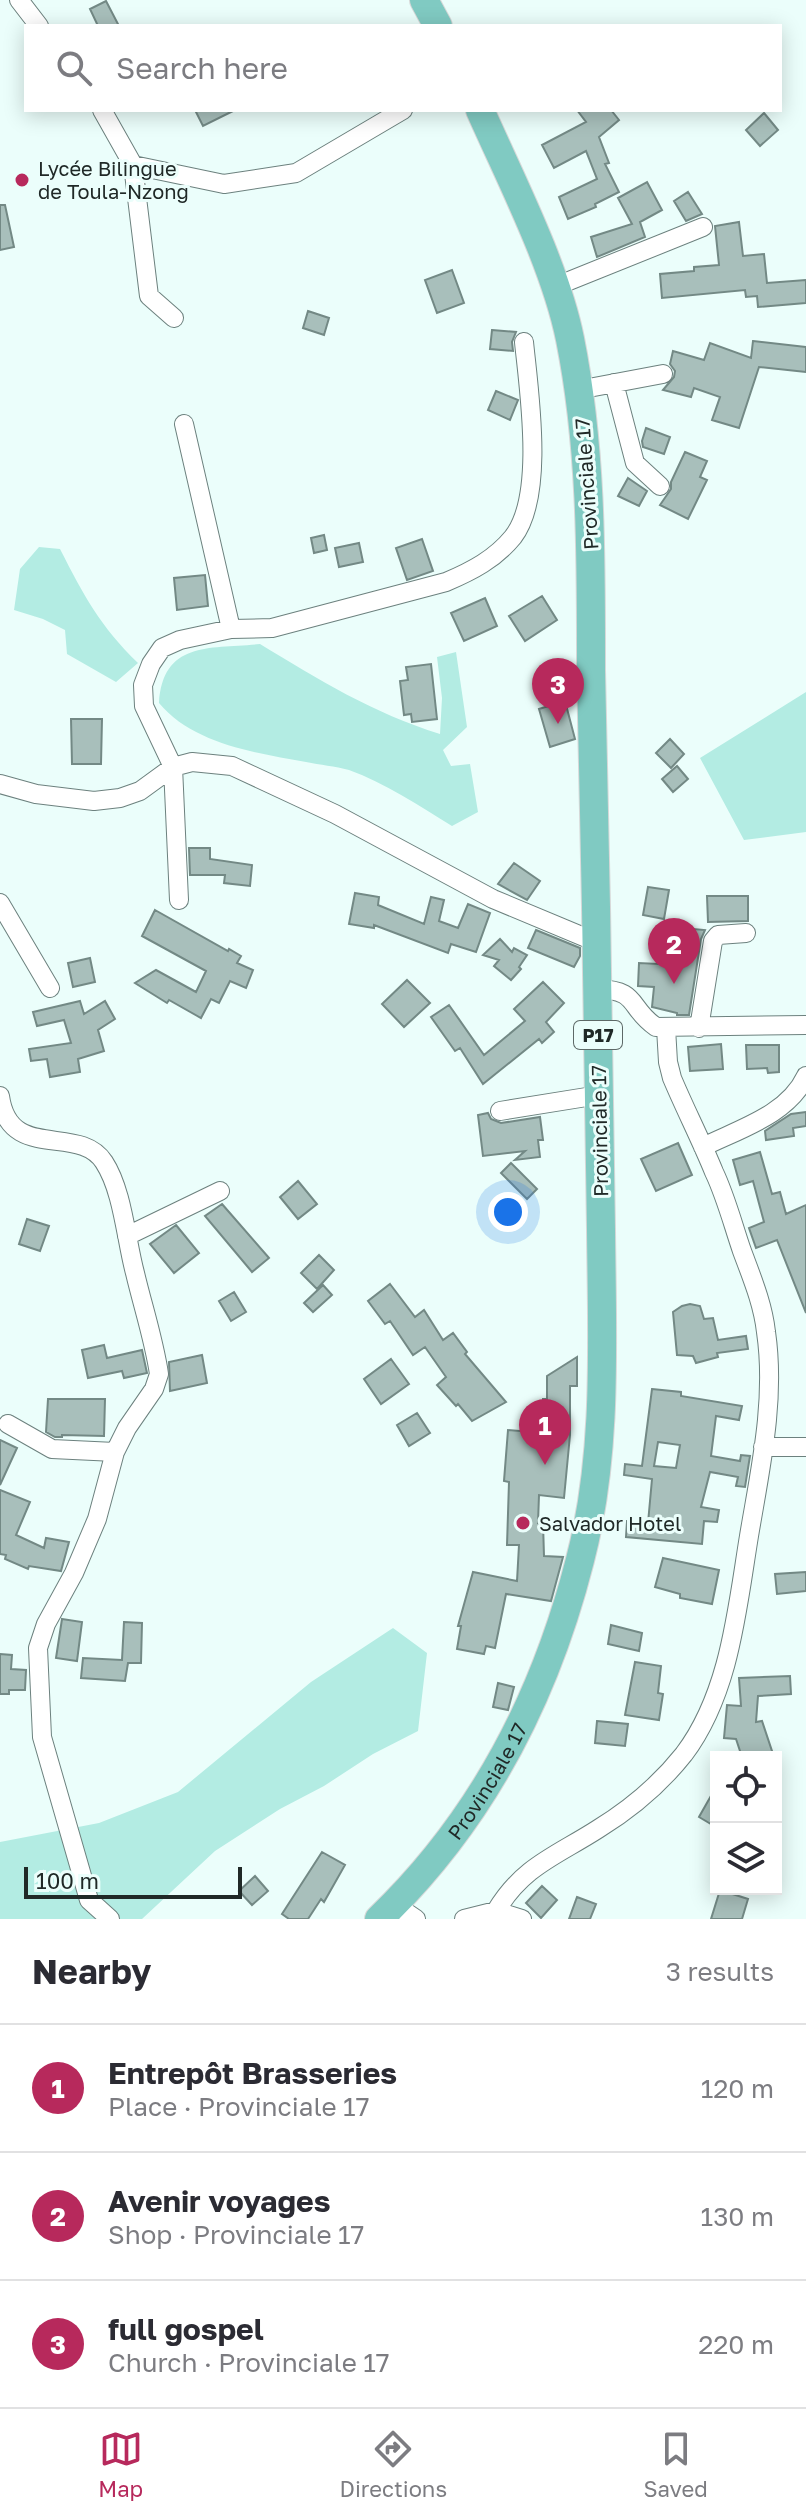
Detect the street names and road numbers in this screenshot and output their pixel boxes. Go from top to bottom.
street label: Provinciale 17 [569,417,603,551]
road number: P17 [574,1021,622,1049]
street label: Provinciale 17 [586,1065,612,1197]
street label: Provinciale 17 [442,1719,531,1844]

